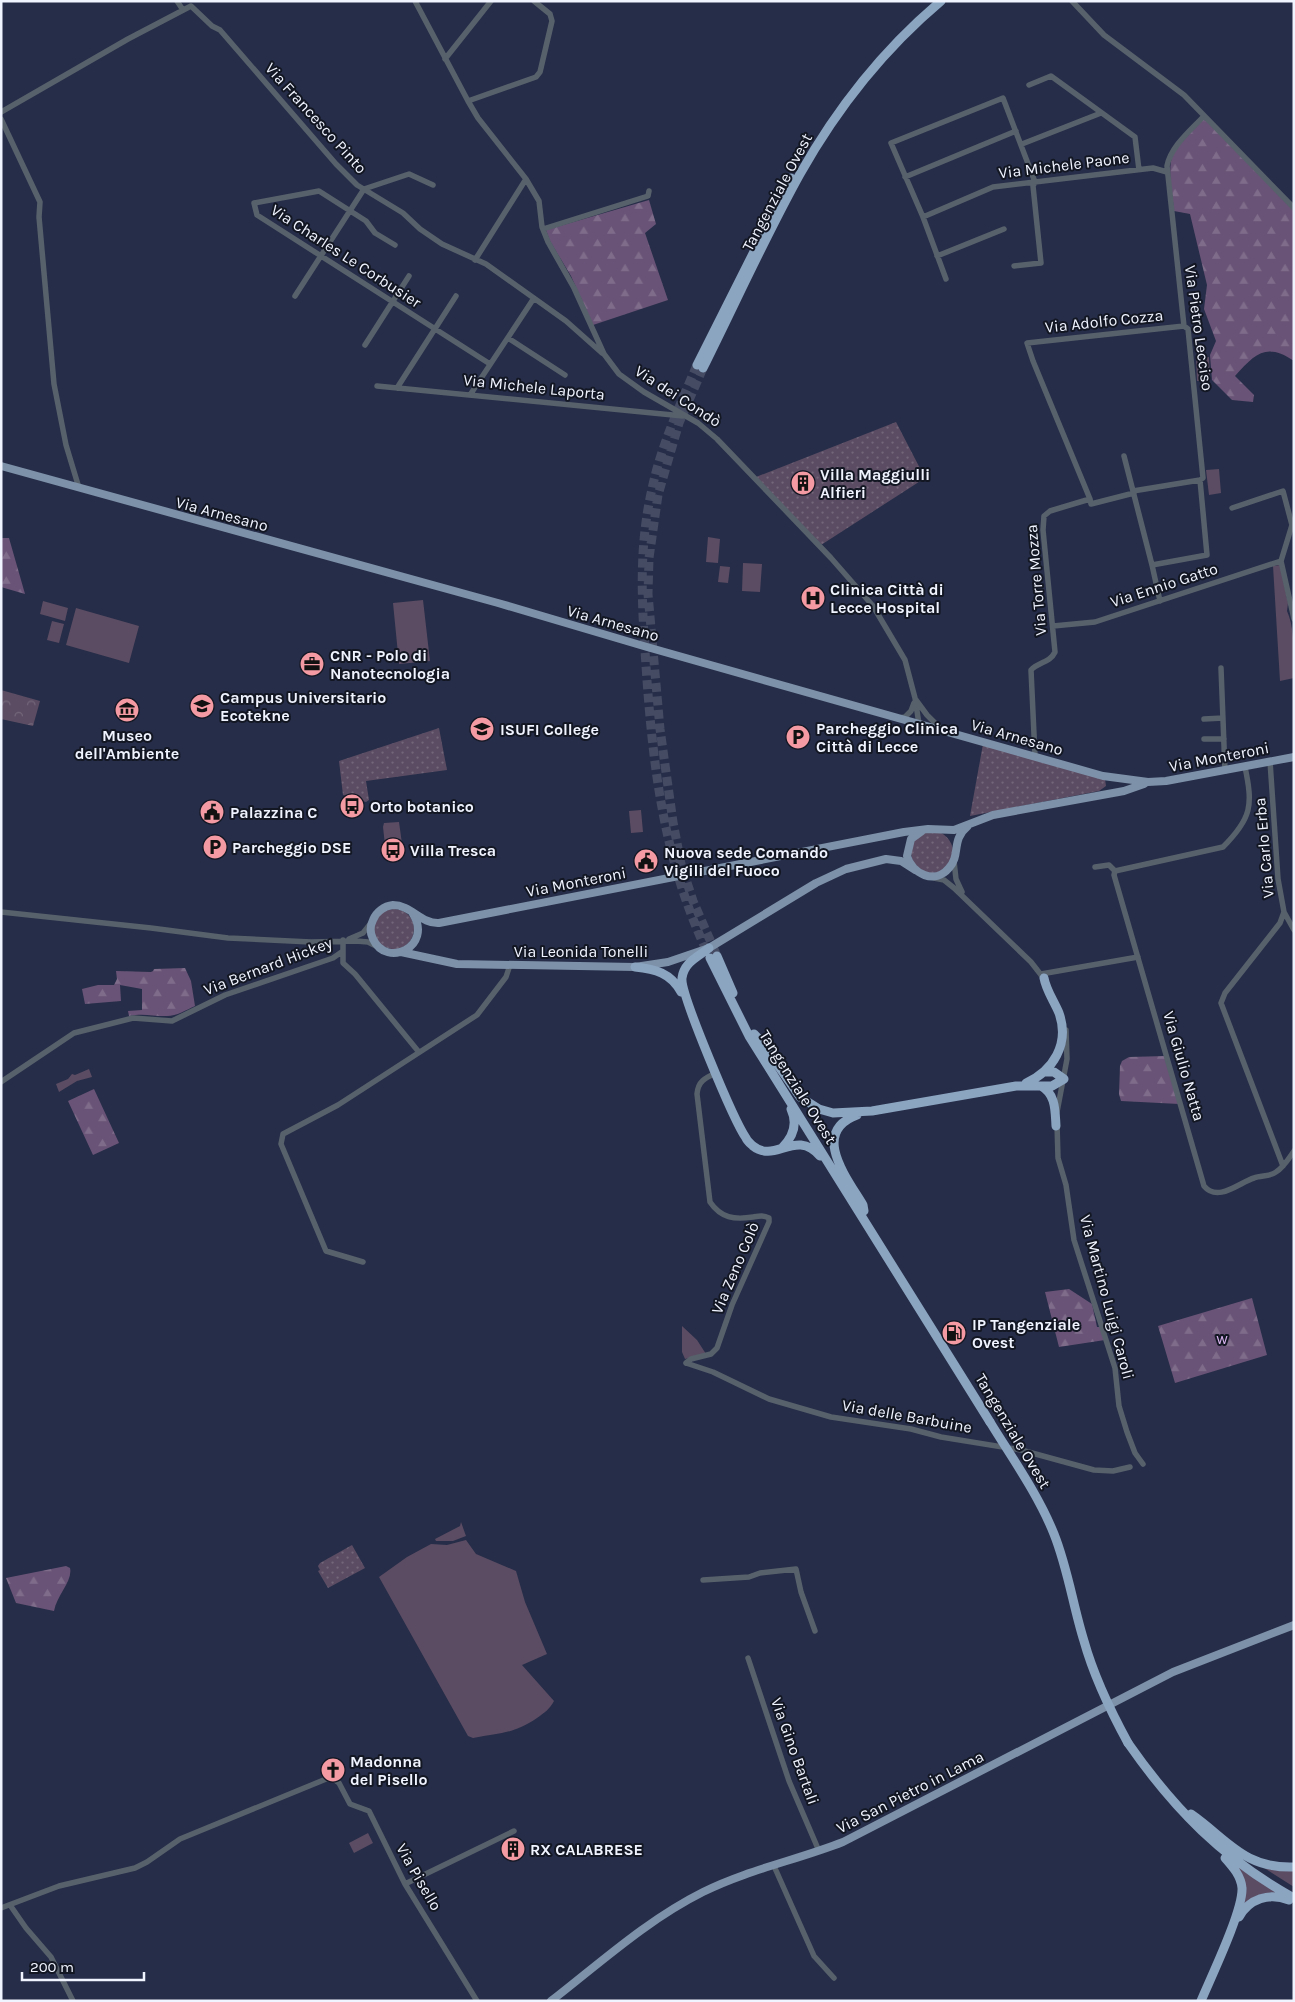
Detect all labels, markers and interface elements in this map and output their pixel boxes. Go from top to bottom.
street label: Via Francesco Pinto [261,59,371,177]
street label: Tangenziale Ovest [738,130,816,254]
street label: Via Michele Paone [998,148,1130,182]
street label: Via Charles Le Corbusier [267,200,425,312]
street label: Via Pietro Lecciso [1181,264,1217,392]
street label: Via Adolfo Cozza [1044,305,1164,337]
street label: Via dei Condò [631,361,725,431]
street label: Via Michele Laporta [462,370,606,404]
place label: Villa Maggiulli Alfieri [820,465,930,502]
building icon: Villa Maggiulli Alfieri [790,470,816,496]
street label: Via Arnesano [174,493,270,535]
street label: Via Torre Mozza [1022,524,1050,636]
street label: Via Ennio Gatto [1108,559,1220,611]
place label: Clinica Città di Lecce Hospital [830,580,944,617]
hospital icon: Clinica Città di Lecce Hospital [800,585,826,611]
street label: Via Arnesano [565,601,661,645]
place label: CNR - Polo di Nanotecnologia [330,646,450,683]
office icon: CNR - Polo di Nanotecnologia [299,651,325,677]
place label: Campus Universitario Ecotekne [220,688,386,725]
school or university icon: Campus Universitario Ecotekne [189,693,215,719]
museum icon: Museo dell'Ambiente [114,697,140,723]
street label: Via Arnesano [969,715,1065,759]
school or university icon: ISUFI College [469,716,495,742]
place label: Parcheggio Clinica Città di Lecce [816,719,958,756]
place label: ISUFI College [500,720,599,739]
parking icon: Parcheggio Clinica Città di Lecce [785,724,811,750]
place label: Museo dell'Ambiente [75,726,179,763]
street label: Via Monteroni [1167,738,1271,776]
bus stop icon: Orto botanico [339,793,365,819]
place label: Orto botanico [370,797,474,816]
street label: Via Carlo Erba [1250,797,1278,899]
public building icon: Palazzina C [199,799,225,825]
place label: Palazzina C [230,803,317,822]
parking icon: Parcheggio DSE [202,834,228,860]
bus stop icon: Villa Tresca [380,837,406,863]
place label: Parcheggio DSE [232,838,351,857]
place label: Villa Tresca [410,841,496,860]
place label: Nuova sede Comando Vigili del Fuoco [664,843,828,880]
public building icon: Nuova sede Comando Vigili del Fuoco [633,848,659,874]
street label: Via Monteroni [524,863,628,901]
street label: Via Bernard Hickey [201,933,336,999]
street label: Via Leonida Tonelli [514,942,648,961]
street label: Via Giulio Natta [1159,1009,1209,1123]
street label: Tangenziale Ovest [755,1027,841,1147]
street label: Via Martino Luigi Caroli [1076,1213,1138,1381]
street label: Via Zeno Colò [707,1219,763,1317]
place label: IP Tangenziale Ovest [972,1315,1080,1352]
fuel station icon: IP Tangenziale Ovest [941,1320,967,1346]
park label: w [1216,1329,1228,1348]
street label: Tangenziale Ovest [971,1370,1055,1492]
street label: Via delle Barbuine [841,1395,973,1437]
street label: Via Gino Bartali [767,1695,823,1807]
street label: Via San Pietro in Lama [833,1747,987,1837]
place label: Madonna del Pisello [350,1752,427,1789]
church icon: Madonna del Pisello [320,1757,346,1783]
building icon: RX CALABRESE [500,1836,526,1862]
street label: Via Pisello [392,1840,446,1914]
place label: RX CALABRESE [530,1840,643,1859]
scale bar [22,1950,145,1982]
text: 200 m [30,1958,74,1976]

